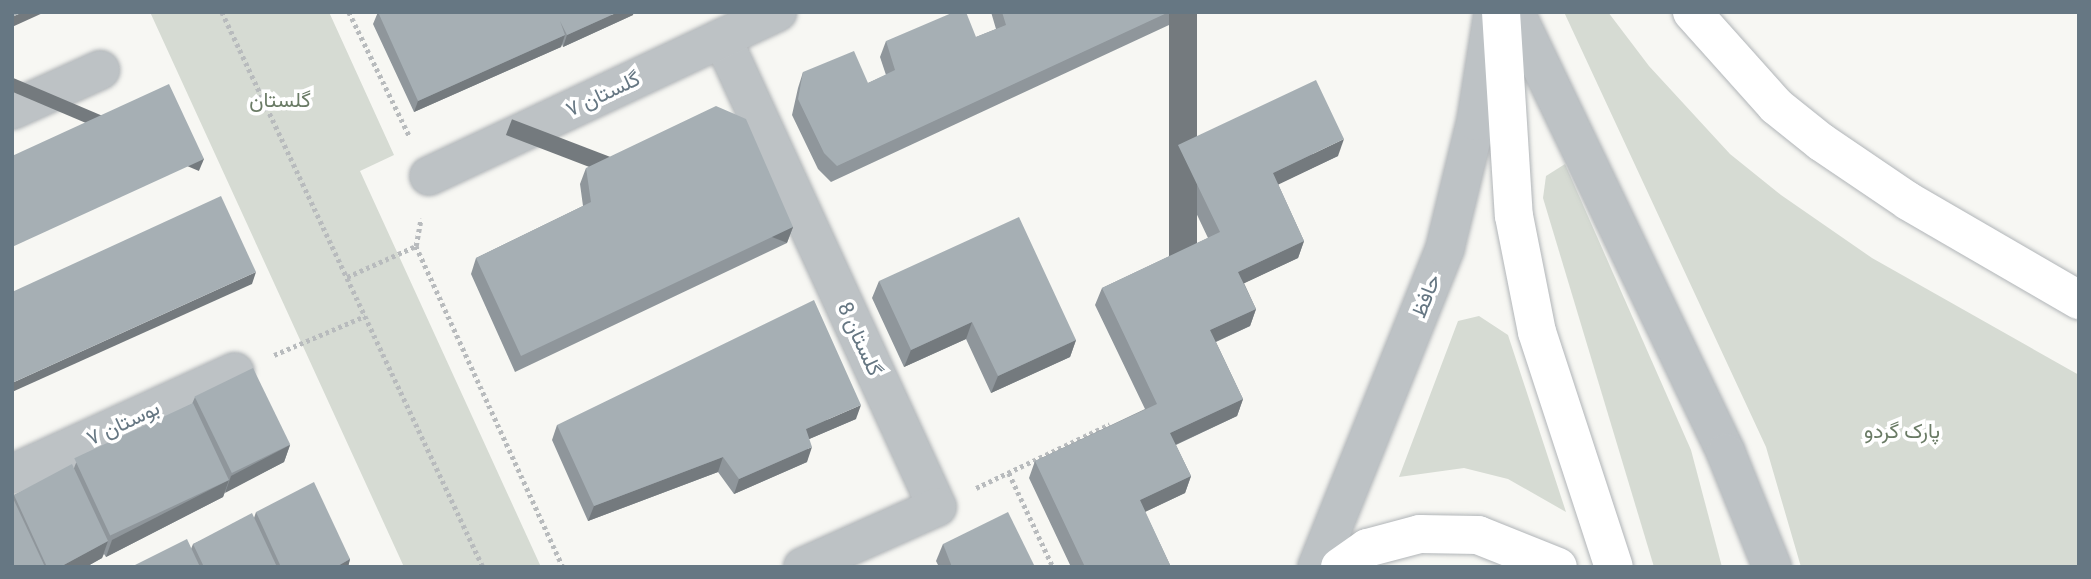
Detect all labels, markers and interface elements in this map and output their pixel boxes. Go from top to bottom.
street label: گلستان ۷ [562,66,644,122]
park label: گلستان [249,87,311,113]
street label: حافظ [1406,270,1446,322]
street label: گلستان 8 [832,298,888,380]
street label: بوستان ۷ [83,395,163,451]
park label: پارک گردو [1864,418,1940,444]

